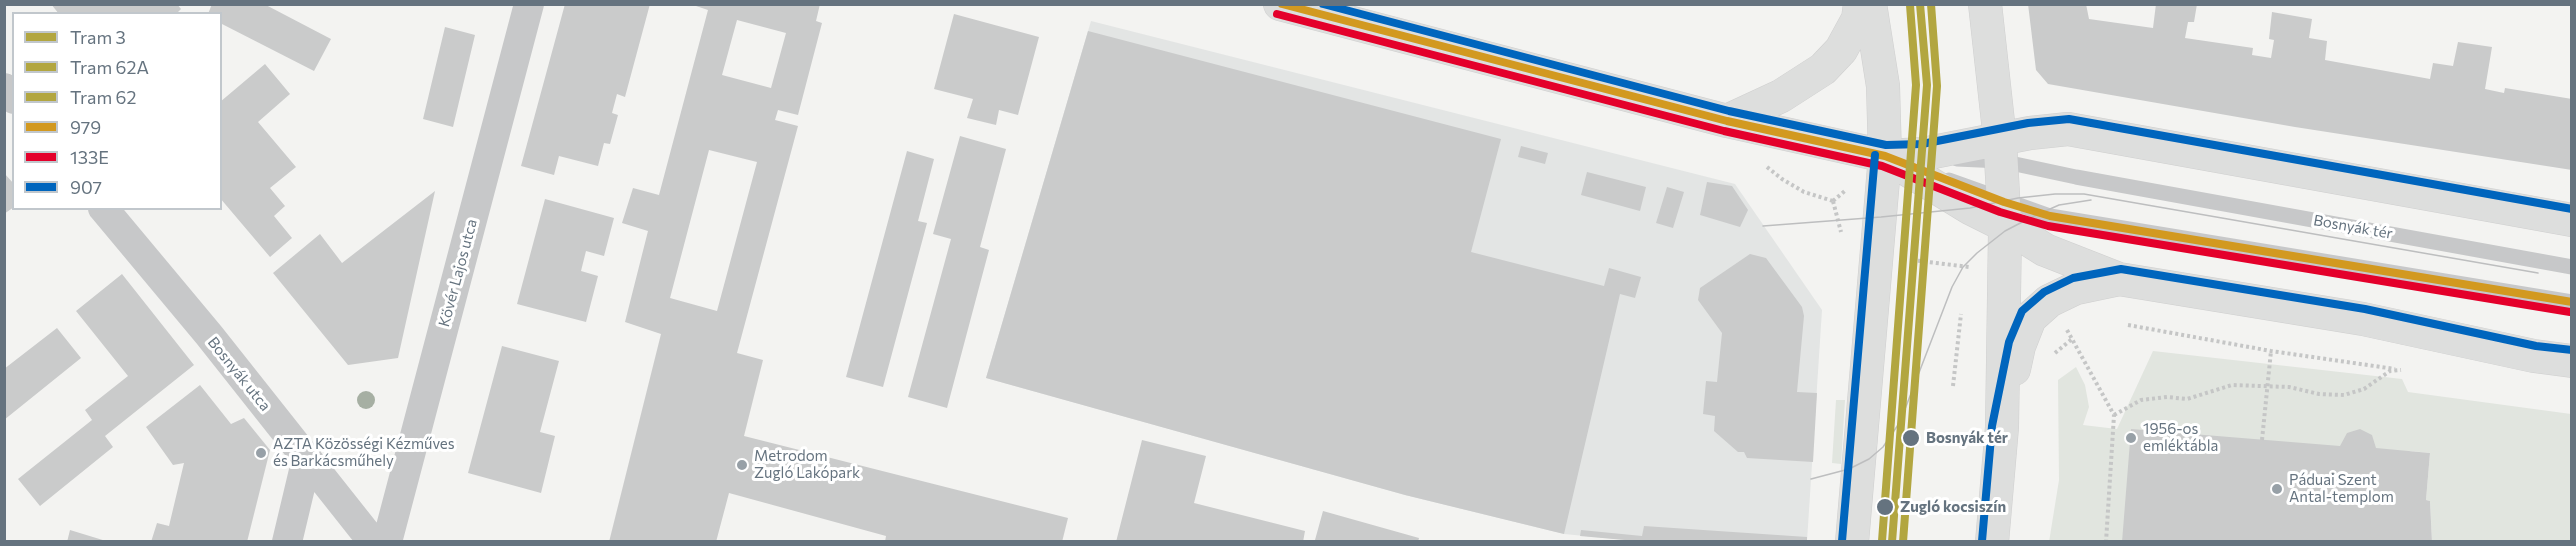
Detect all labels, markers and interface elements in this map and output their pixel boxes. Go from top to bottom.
legend [12,12,222,210]
text: Tram 3 [70,26,126,48]
text: Tram 62A [70,56,149,78]
text: Tram 62 [70,86,136,108]
text: 979 [70,116,101,138]
text: 133E [70,146,109,168]
text: 907 [70,176,102,198]
street label: Bosnyák tér [2312,211,2394,243]
street label: Kövér Lajos utca [435,217,481,329]
street label: Bosnyák utca [204,333,274,415]
place label: 1956-os emléktábla [2143,420,2218,455]
marker: Bosnyák tér [1901,428,1921,448]
place label: Bosnyák tér [1926,429,2008,447]
marker: 1956-os emléktábla [2124,431,2138,445]
place label: AZTA Közösségi Kézműves és Barkácsműhely [273,435,455,470]
marker: AZTA Közösségi Kézműves és Barkácsműhely [254,446,268,460]
place label: Metrodom Zugló Lakópark [754,447,860,482]
marker: Metrodom Zugló Lakópark [735,458,749,472]
place label: Páduai Szent Antal-templom [2289,471,2394,506]
marker: Páduai Szent Antal-templom [2270,482,2284,496]
marker: Zugló kocsiszín [1875,497,1895,517]
place label: Zugló kocsiszín [1900,498,2006,516]

